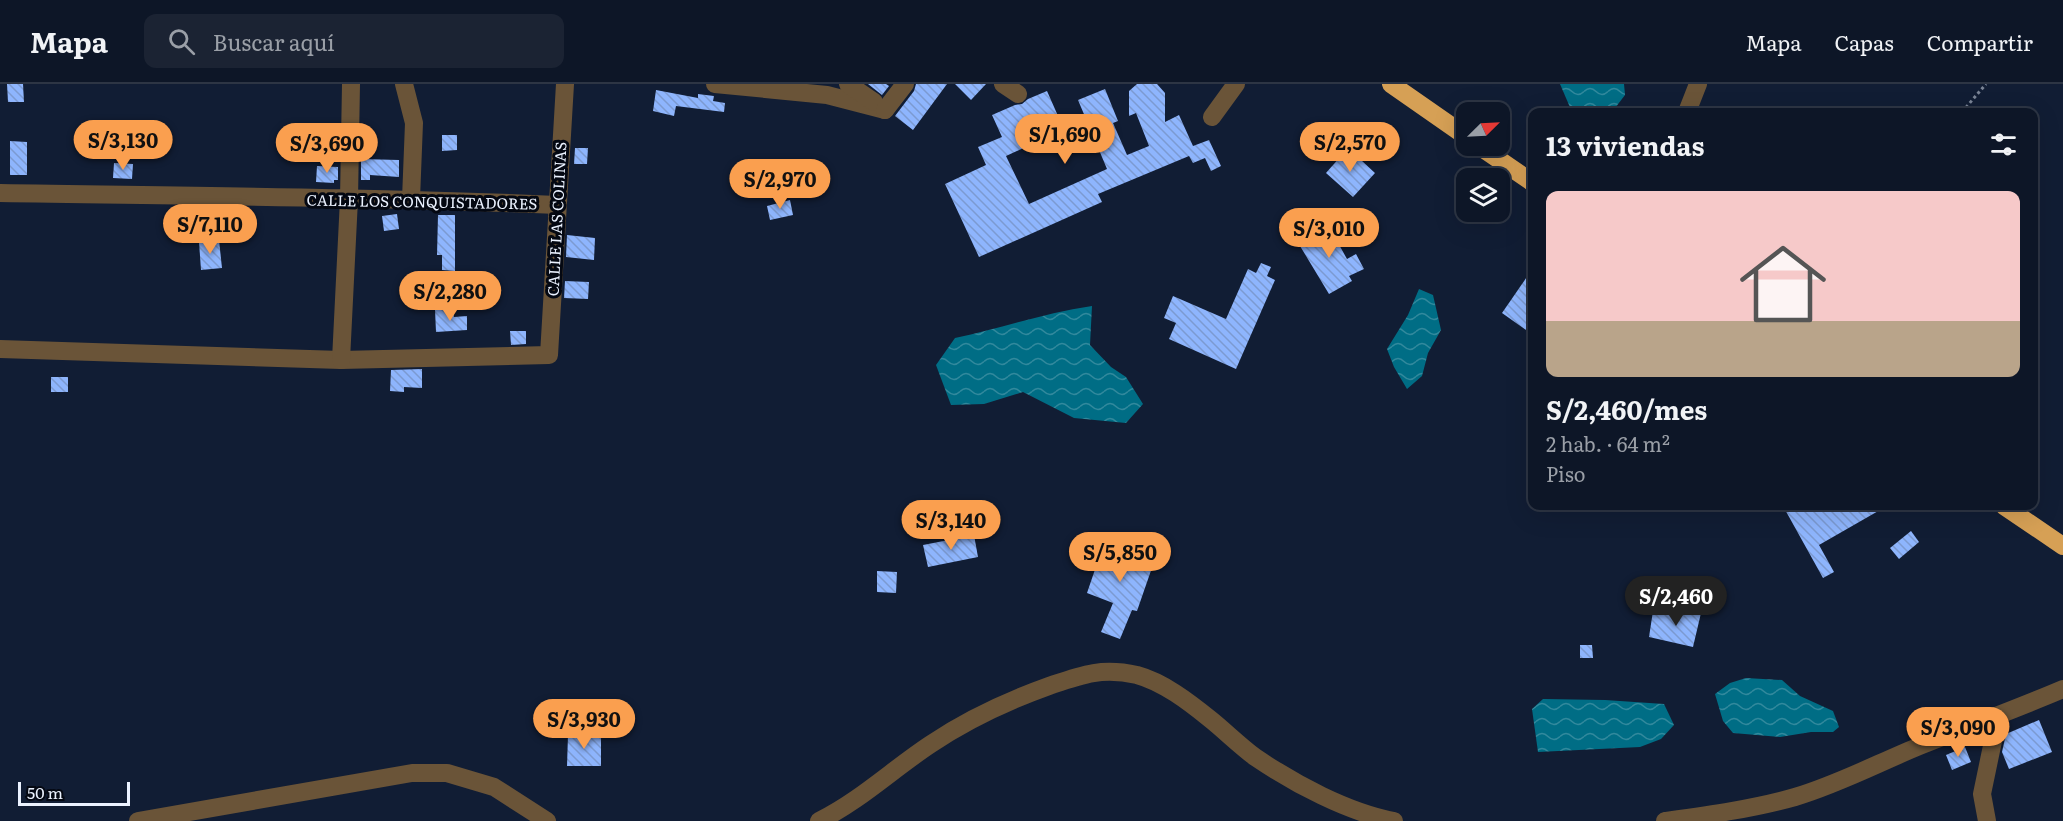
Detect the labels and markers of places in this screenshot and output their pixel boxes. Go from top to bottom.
pin: S/1,690 [1010,114,1120,165]
pin: S/3,130 [68,120,178,171]
pin: S/2,570 [1295,122,1405,173]
pin: S/3,690 [272,123,382,174]
pin: S/2,970 [725,159,835,210]
pin: S/7,110 [155,204,265,255]
pin: S/3,010 [1274,208,1384,259]
pin: S/2,280 [395,271,505,322]
pin: S/3,140 [896,500,1006,551]
pin: S/5,850 [1065,532,1175,583]
pin: S/2,460 [1621,576,1731,627]
pin: S/3,930 [529,699,639,750]
pin: S/3,090 [1903,707,2013,758]

